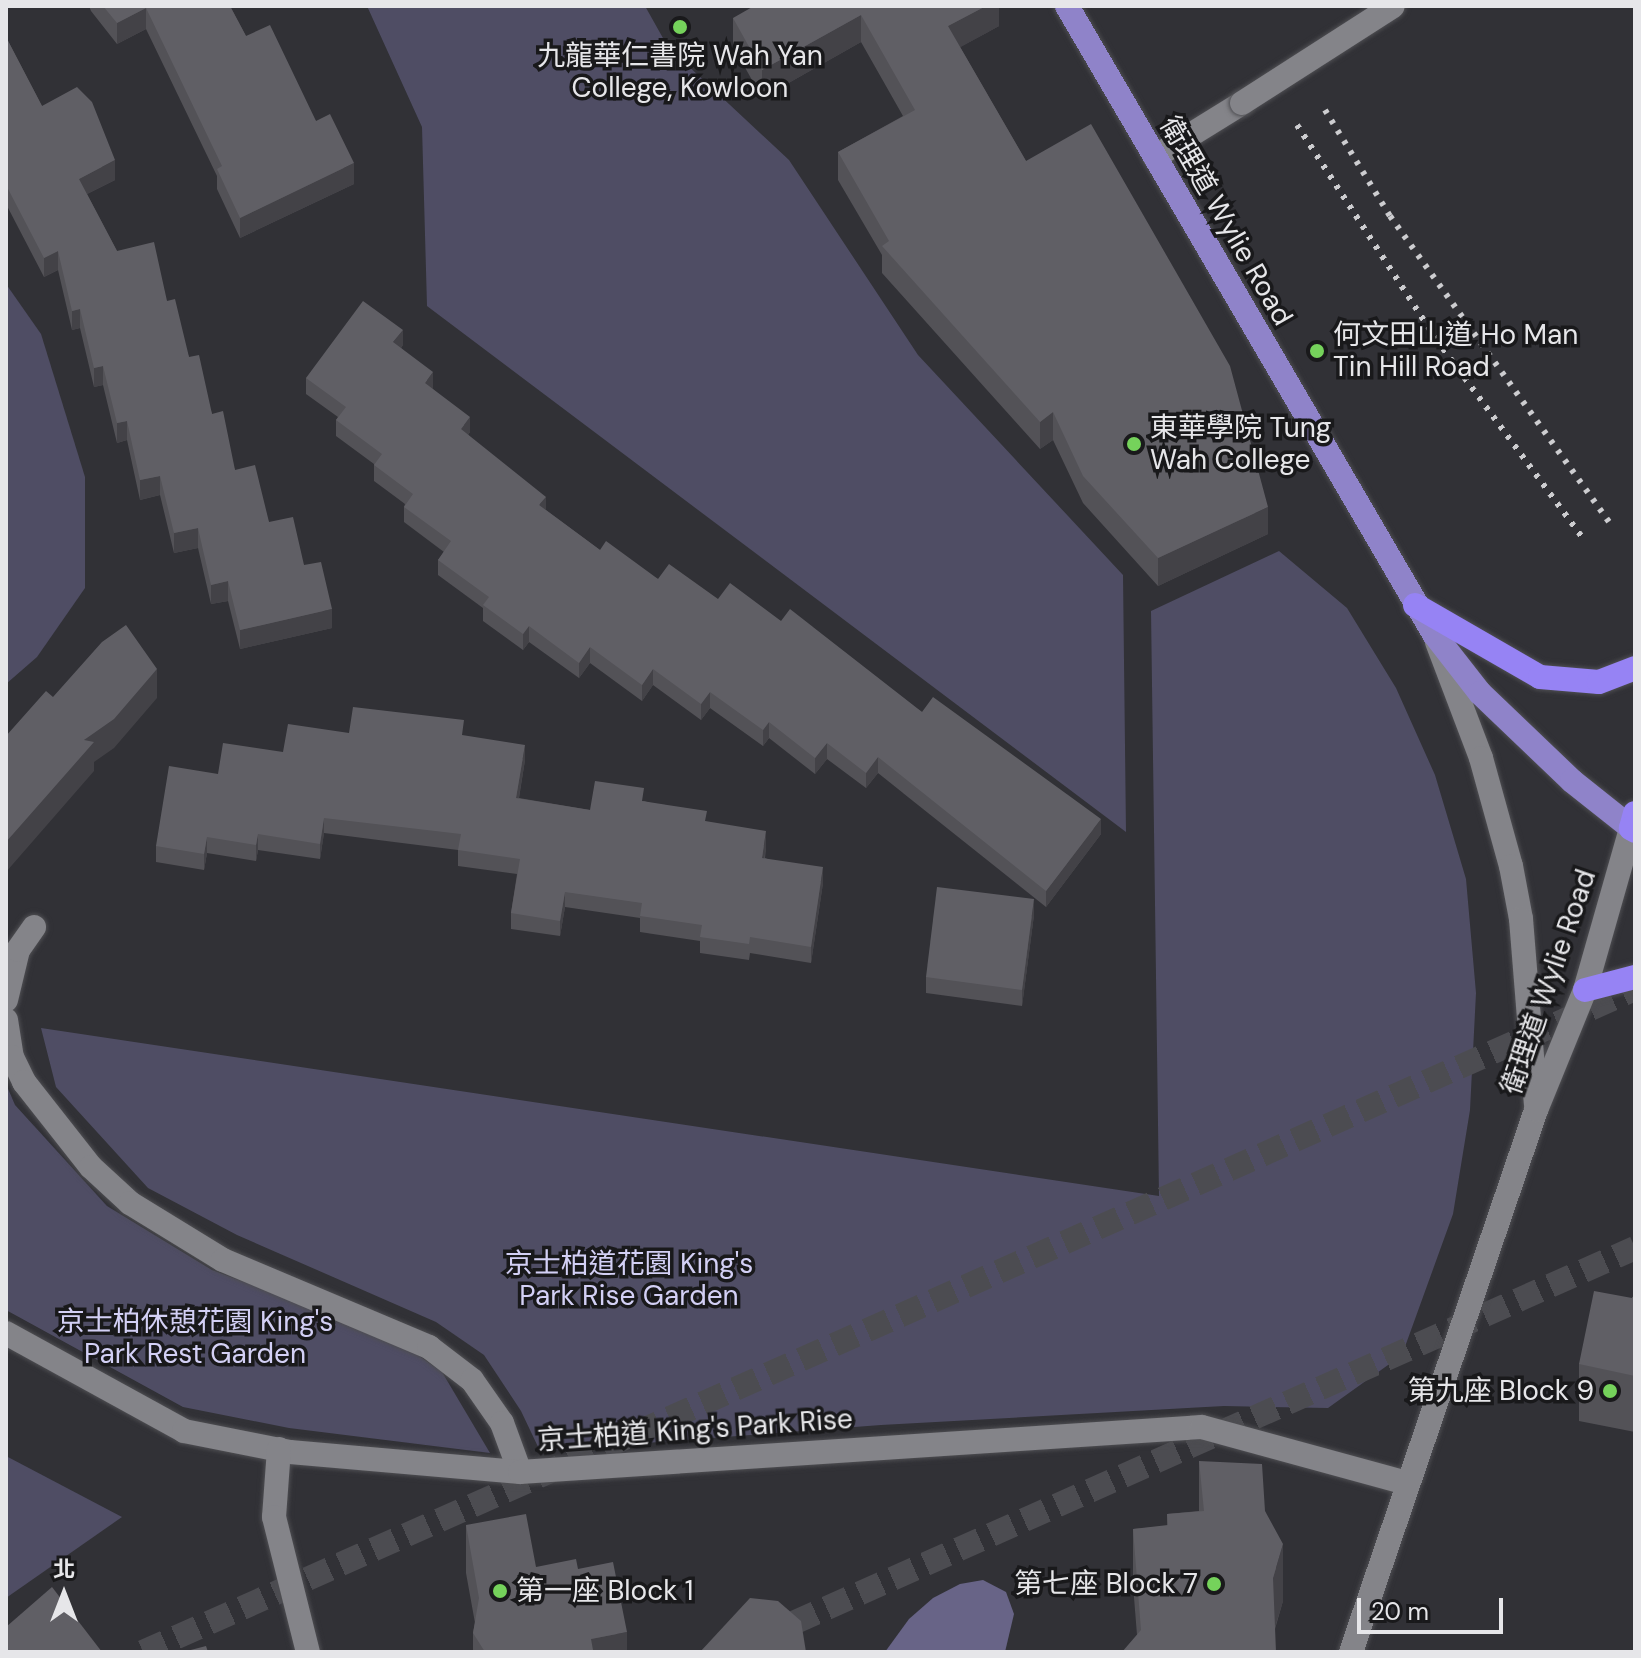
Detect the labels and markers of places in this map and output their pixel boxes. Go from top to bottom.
marker: 九龍華仁書院 Wah Yan College, Kowloon [671,18,689,36]
place label: 九龍華仁書院 Wah Yan College, Kowloon [537,39,823,105]
place label: 何文田山道 Ho Man Tin Hill Road [1333,318,1578,384]
marker: 何文田山道 Ho Man Tin Hill Road [1308,342,1326,360]
place label: 東華學院 Tung Wah College [1150,411,1331,477]
marker: 東華學院 Tung Wah College [1125,435,1143,453]
place label: 第九座 Block 9 [1408,1374,1594,1408]
marker: 第九座 Block 9 [1601,1382,1619,1400]
place label: 第七座 Block 7 [1014,1567,1198,1601]
place label: 第一座 Block 1 [516,1574,693,1608]
marker: 第七座 Block 7 [1205,1575,1223,1593]
marker: 第一座 Block 1 [491,1582,509,1600]

